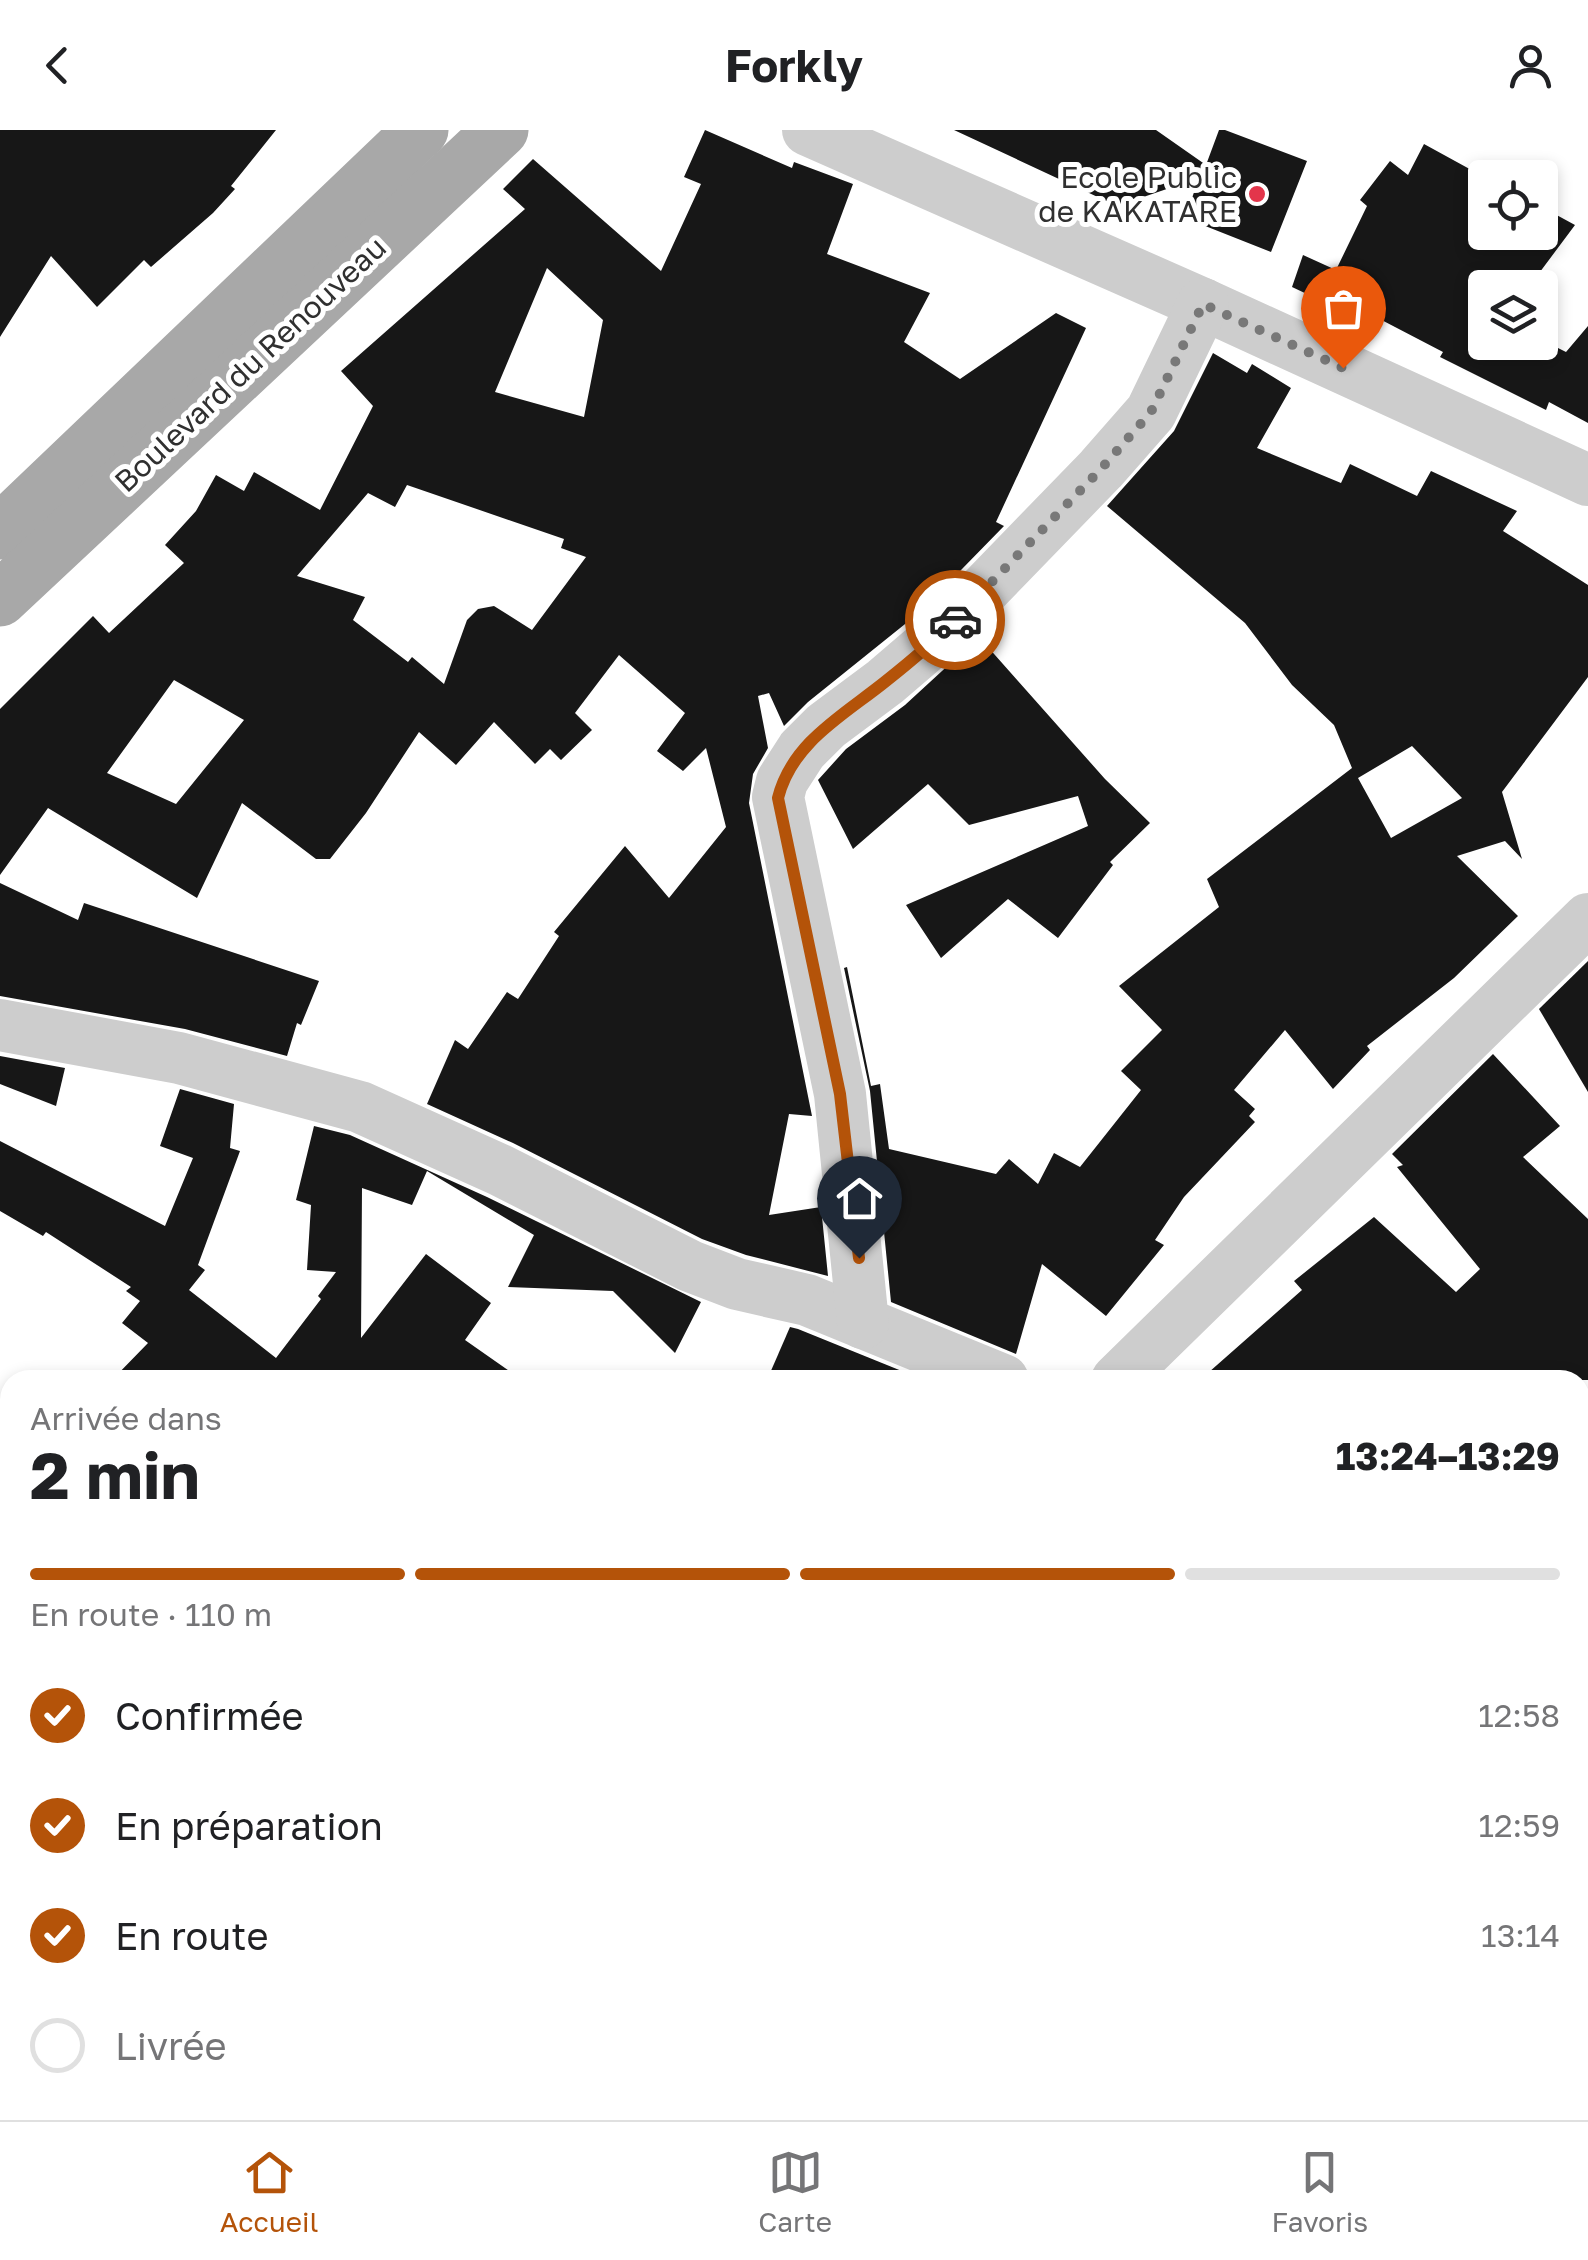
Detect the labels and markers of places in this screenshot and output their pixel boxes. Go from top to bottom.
place label: Ecole Public de KAKATARE [1038,159,1237,229]
marker: Ecole Public de KAKATARE [1246,183,1268,205]
pin [1301,266,1386,369]
pin [817,1156,902,1259]

